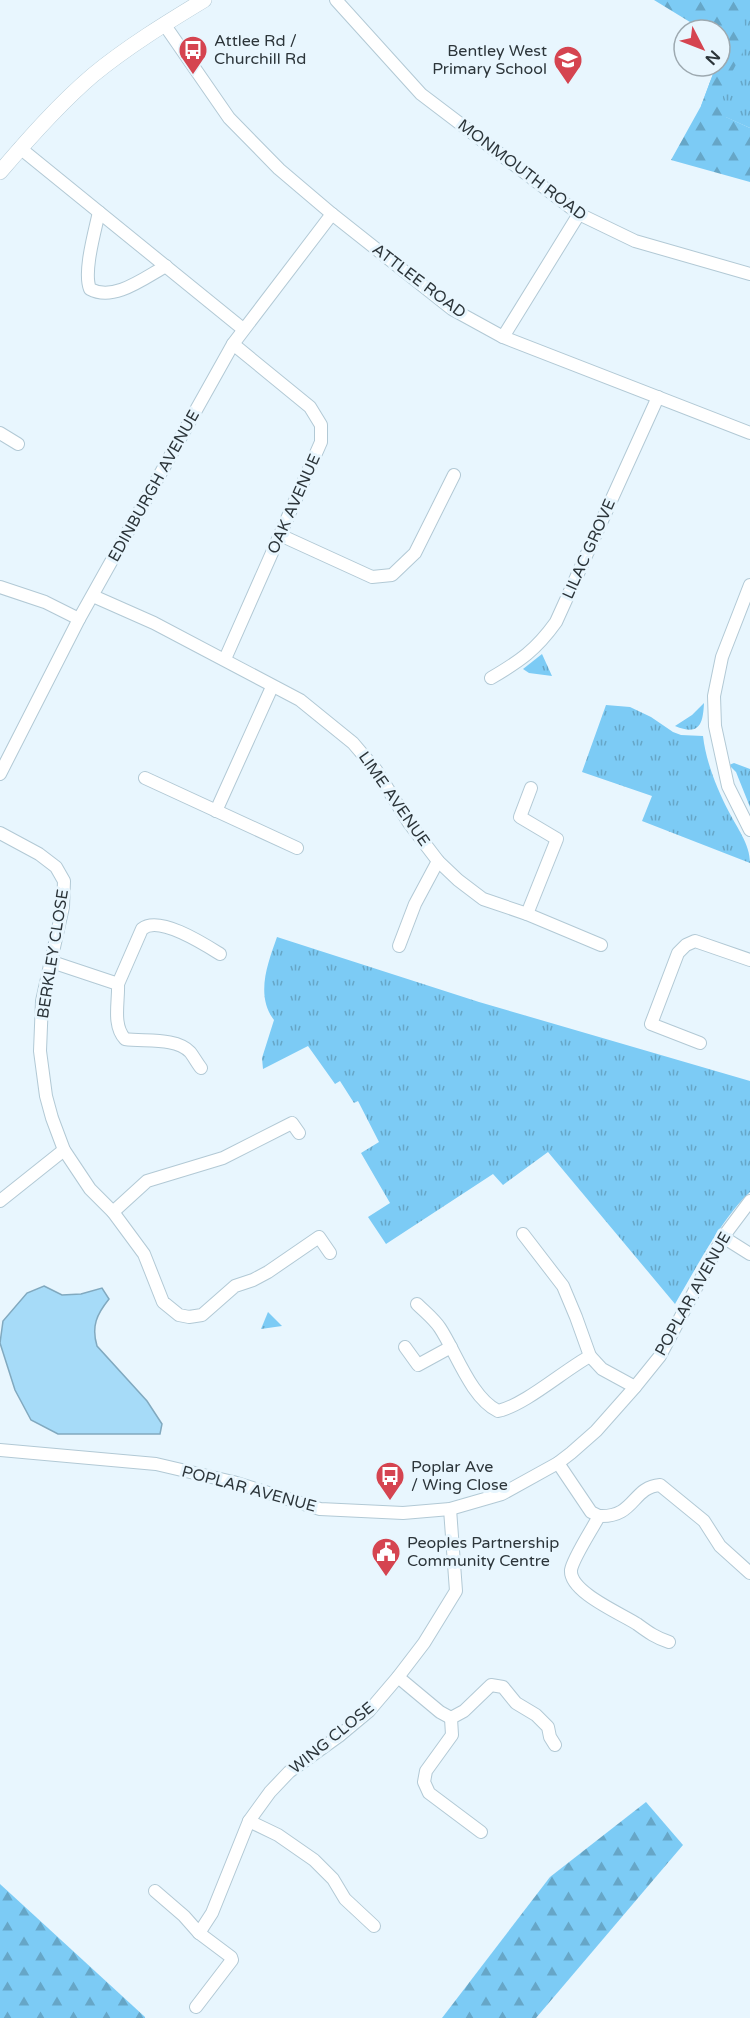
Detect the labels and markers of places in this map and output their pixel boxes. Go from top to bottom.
place label: Attlee Rd / Churchill Rd [214,31,306,69]
bus stop icon: Attlee Rd / Churchill Rd [177,34,209,76]
place label: Bentley West Primary School [432,41,547,79]
school or university icon: Bentley West Primary School [552,44,584,86]
place label: Poplar Ave / Wing Close [411,1457,508,1495]
bus stop icon: Poplar Ave / Wing Close [374,1460,406,1502]
place label: Peoples Partnership Community Centre [407,1533,559,1571]
public building icon: Peoples Partnership Community Centre [370,1536,402,1578]

